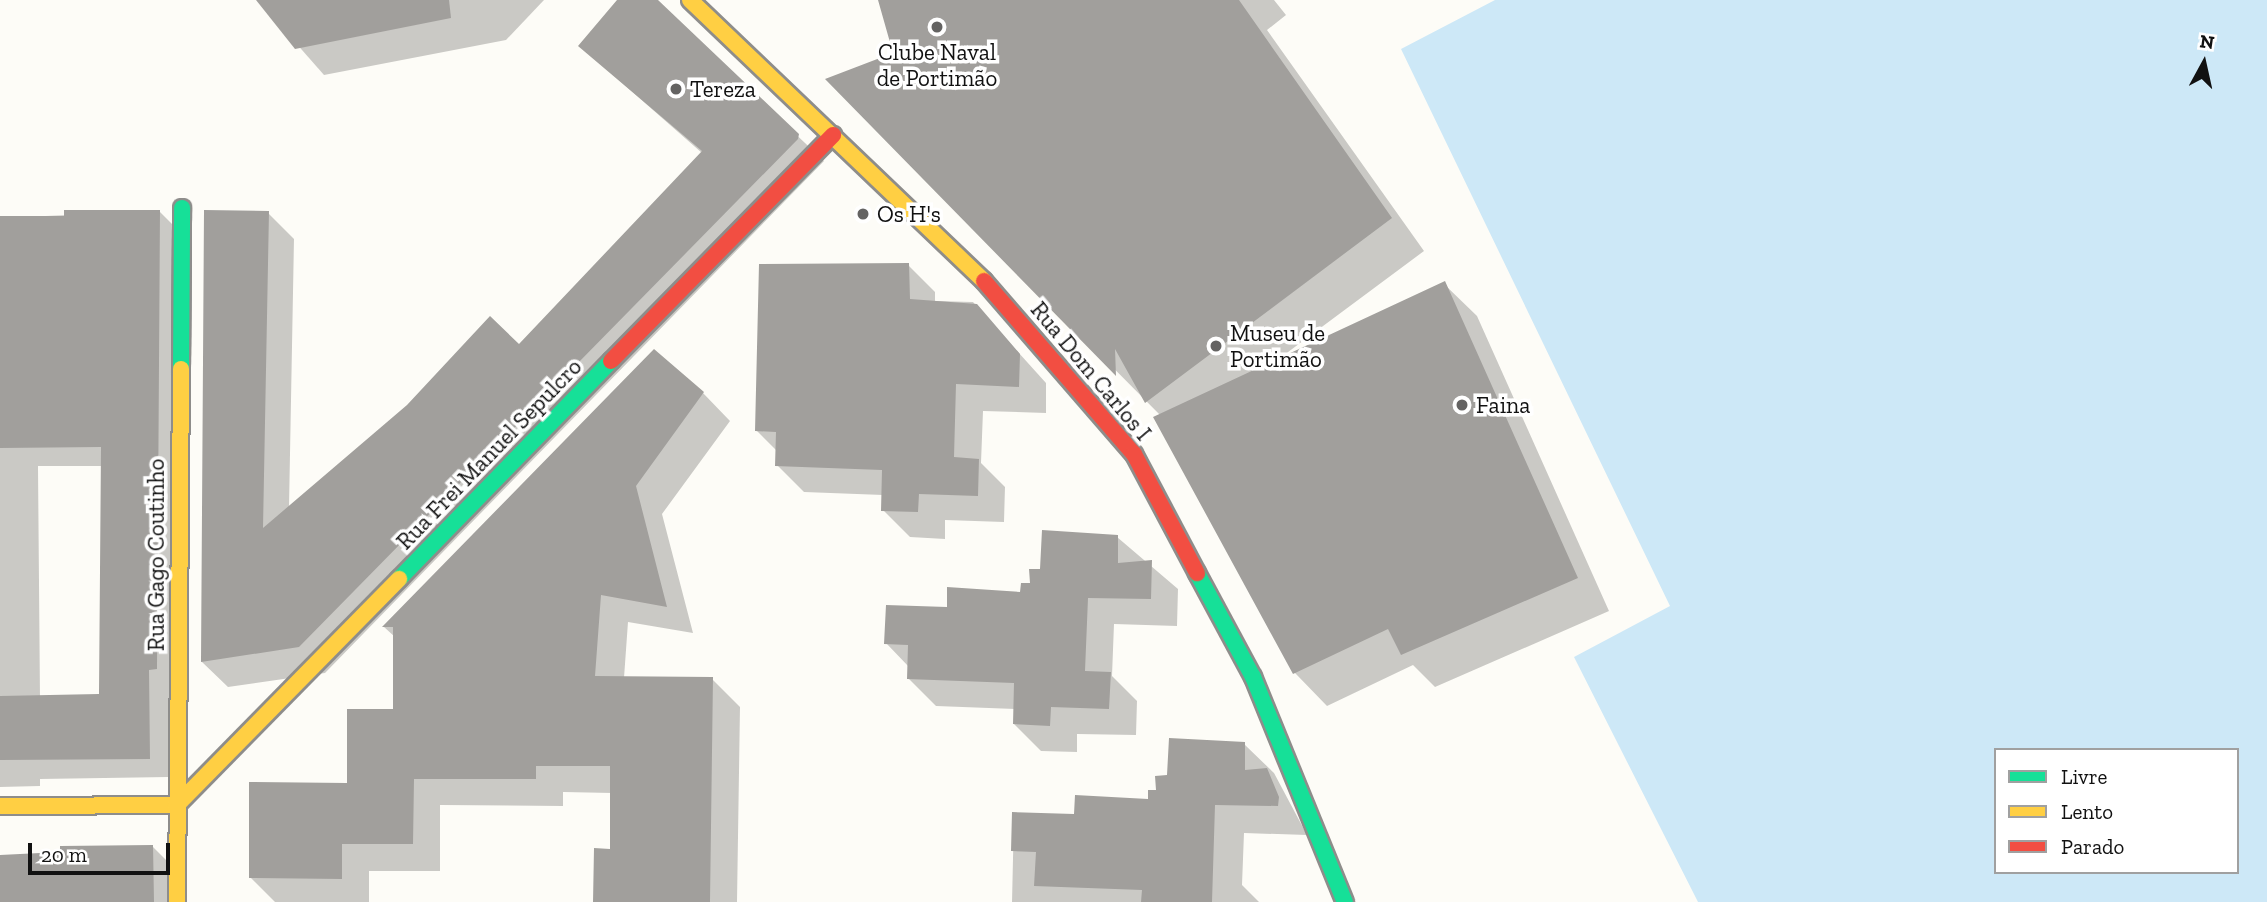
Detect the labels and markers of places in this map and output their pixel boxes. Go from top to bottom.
marker: Clube Naval de Portimão [929,19,945,35]
place label: Clube Naval de Portimão [877,38,997,92]
place label: Tereza [690,75,756,103]
marker: Tereza [668,81,684,97]
place label: Os H's [877,200,941,228]
marker: Os H's [855,206,871,222]
place label: Museu de Portimão [1230,319,1325,373]
marker: Museu de Portimão [1208,338,1224,354]
place label: Faina [1476,391,1530,419]
marker: Faina [1454,397,1470,413]

